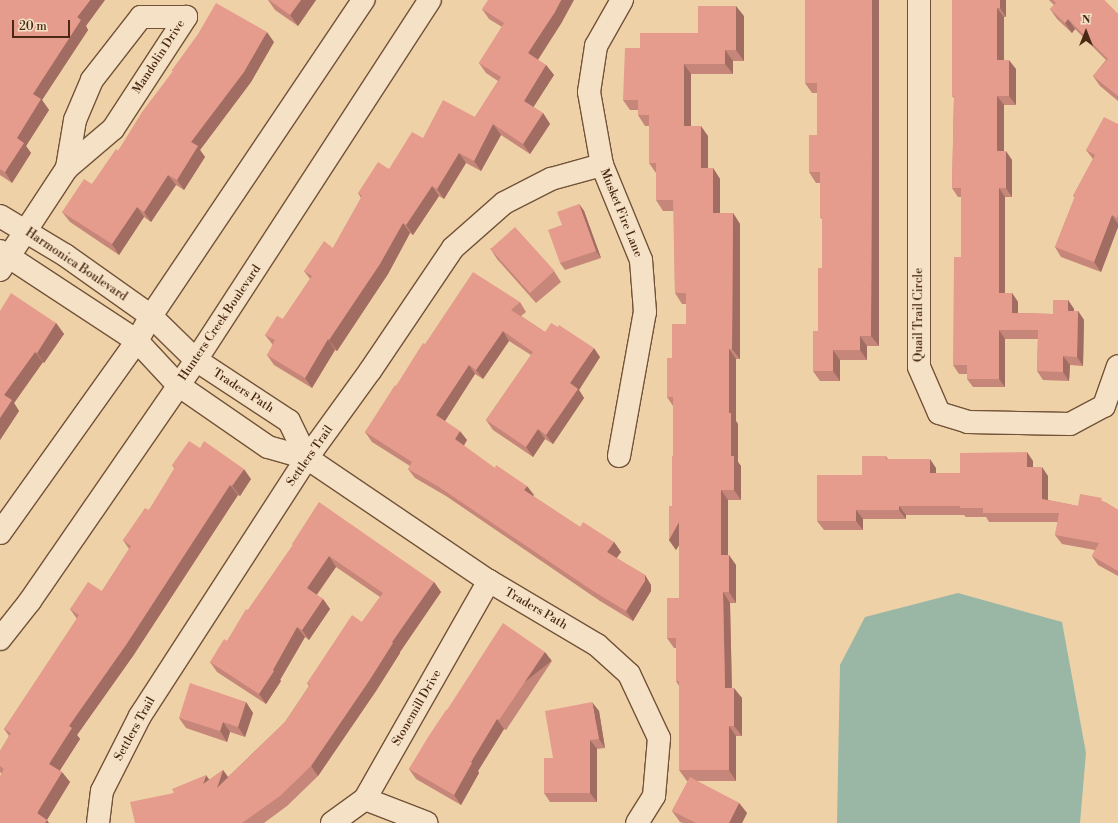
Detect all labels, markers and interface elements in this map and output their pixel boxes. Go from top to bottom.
scale bar [14,12,72,38]
north arrow [1066,12,1106,52]
text: N [1082,13,1090,27]
street label: Mandolin Drive [130,17,188,97]
text: 20 m [19,19,47,34]
street label: Musket Fire Lane [597,167,645,259]
street label: Harmonica Boulevard [22,226,130,304]
street label: Hunters Creek Boulevard [176,262,264,384]
street label: Quail Trail Circle [912,268,926,362]
street label: Traders Path [210,366,276,416]
street label: Settlers Trail [284,423,336,489]
street label: Traders Path [502,585,570,633]
street label: Stonemill Drive [389,667,445,749]
street label: Settlers Trail [112,695,158,763]

